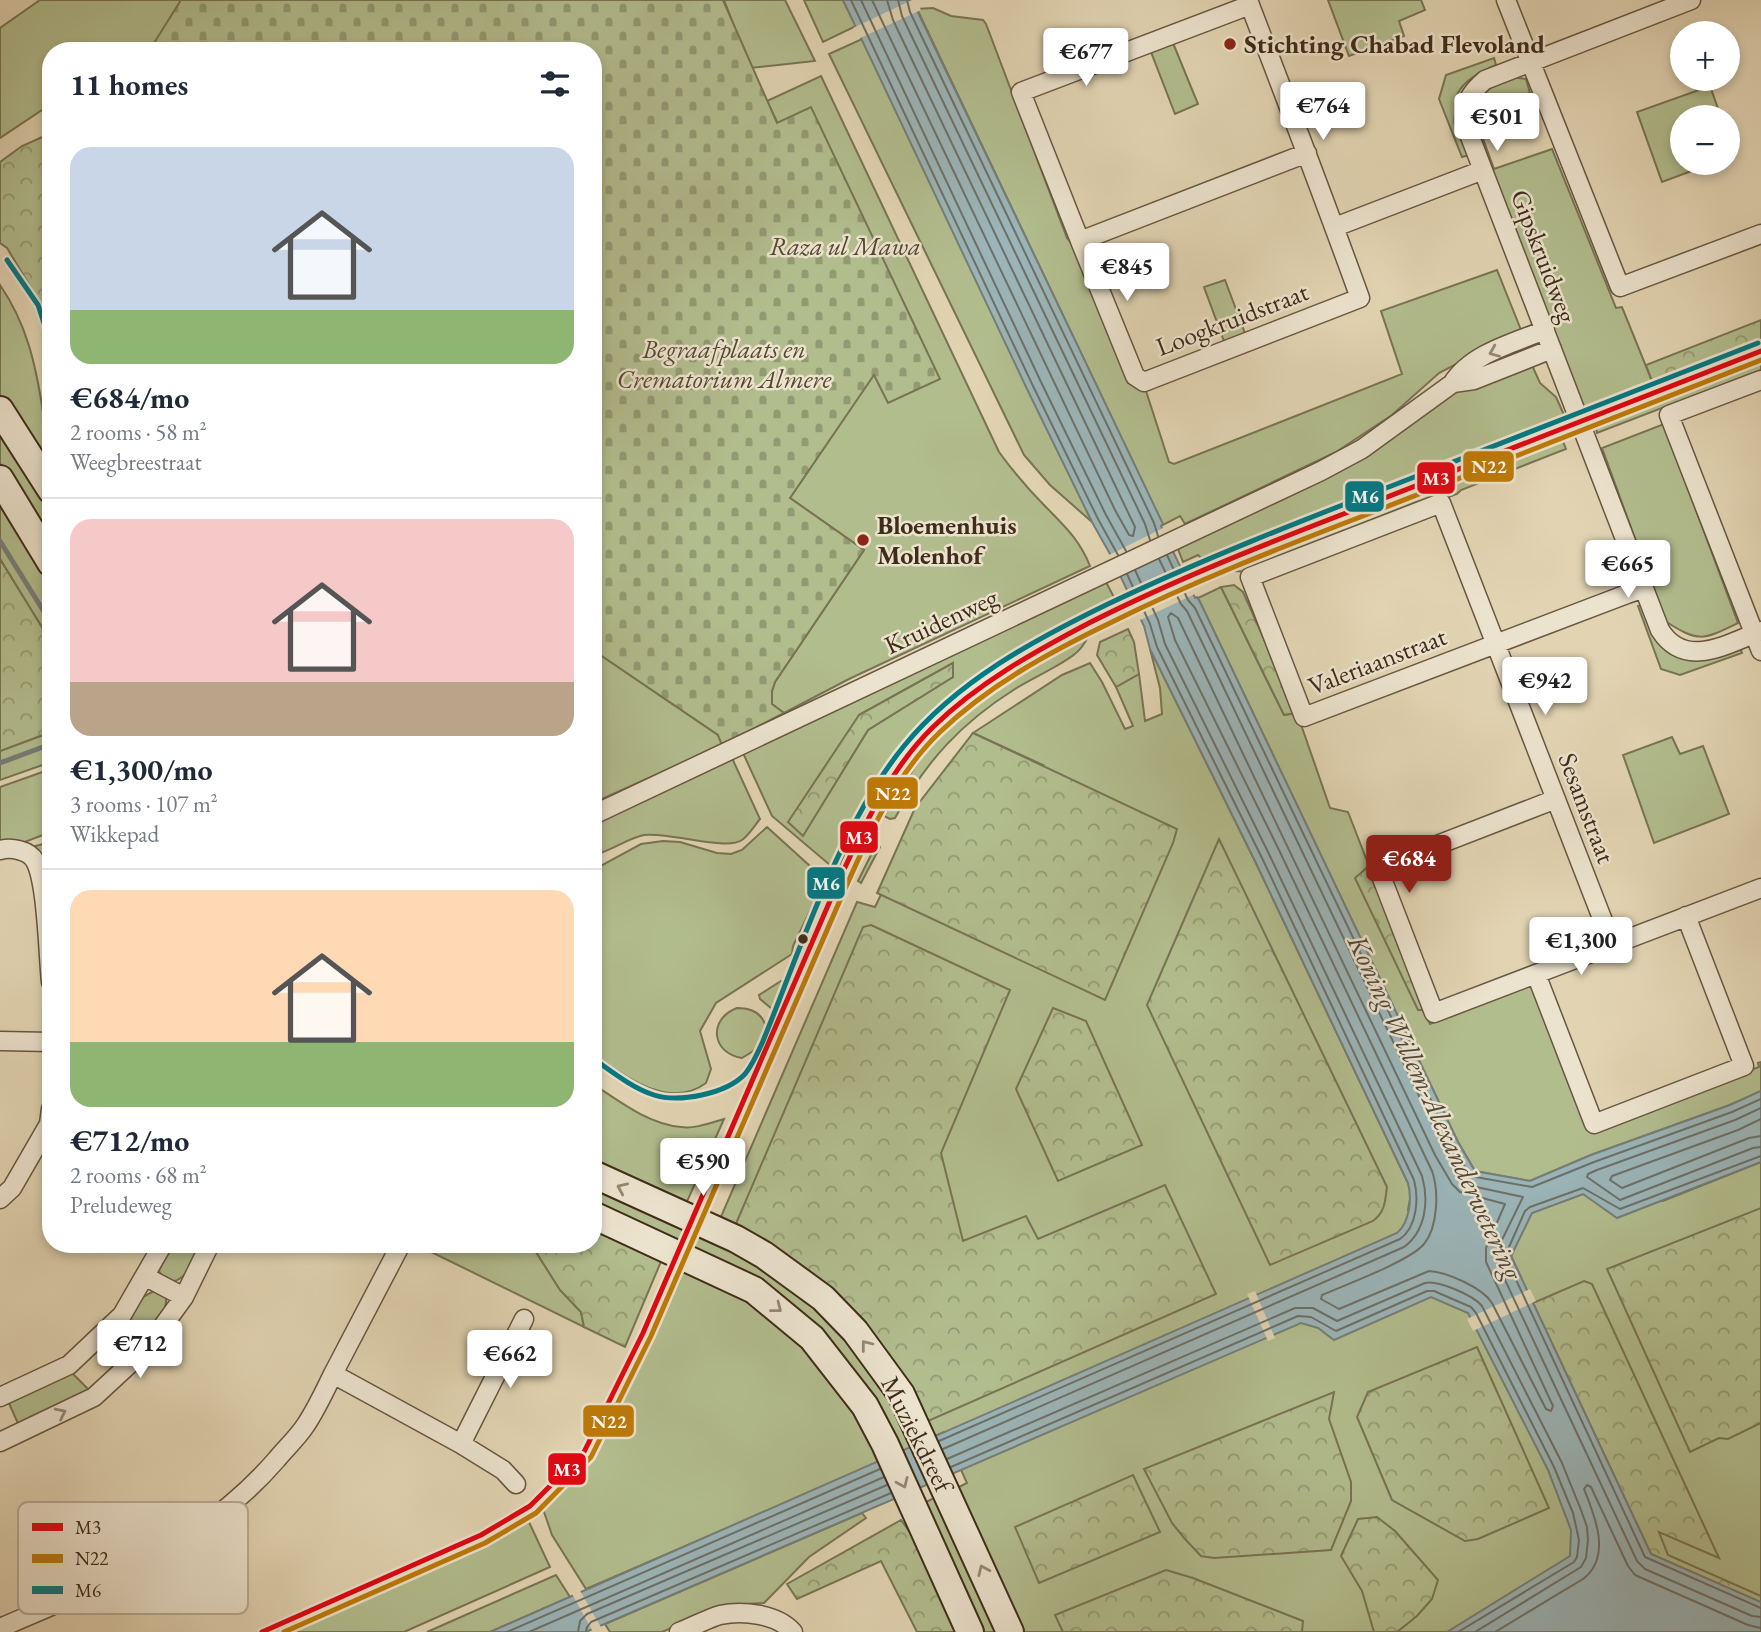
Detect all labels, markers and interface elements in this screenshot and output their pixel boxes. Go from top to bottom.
map controls [1670,21,1740,175]
button: + [1670,21,1740,91]
place label: Stichting Chabad Flevoland [1244,27,1545,61]
pin: €677 [1045,28,1127,88]
text: €677 [1059,36,1113,66]
marker: Stichting Chabad Flevoland [1222,36,1238,52]
text: 11 homes [70,65,188,104]
icon: filters [536,65,574,103]
pin: €764 [1282,82,1364,142]
text: €764 [1296,90,1350,120]
pin: €501 [1456,94,1538,153]
text: €501 [1470,101,1524,131]
button: − [1670,105,1740,175]
street label: Gipskruidweg [1503,185,1585,328]
icon: home [259,192,385,318]
park label: Raza ul Mawa [769,229,921,263]
pin: €845 [1086,244,1168,303]
text: €845 [1100,251,1154,281]
street label: Loogkruidstraat [1151,274,1313,364]
park label: Begraafplaats en Crematorium Almere [617,332,832,396]
one-way arrow [1489,344,1501,358]
text: €684/mo [70,378,189,417]
text: 2 rooms · 58 m² [70,417,207,447]
text: Weegbreestraat [70,447,202,477]
line badge: N22 [1462,450,1515,483]
text: N22 [1471,454,1507,479]
line badge: M3 [1416,461,1456,495]
text: M3 [1422,466,1450,491]
line badge: M6 [1344,480,1385,513]
text: M6 [1351,484,1379,509]
place label: Bloemenhuis Molenhof [877,508,1017,572]
marker: Bloemenhuis Molenhof [855,532,871,548]
pin: €665 [1587,540,1669,600]
text: €665 [1601,548,1655,578]
icon: home [259,564,385,690]
street label: Kruidenweg [879,580,1004,662]
street label: Valeriaanstraat [1303,619,1451,703]
pin: €942 [1504,658,1586,717]
text: €942 [1518,665,1572,695]
street label: Sesamstraat [1550,748,1624,868]
text: €1,300/mo [70,750,213,789]
line badge: N22 [866,776,919,810]
text: N22 [875,781,911,806]
text: 3 rooms · 107 m² [70,789,218,819]
text: Wikkepad [70,819,159,849]
line badge: M3 [839,820,879,854]
text: M3 [845,825,873,850]
pin: €684 [1368,836,1450,895]
text: €684 [1382,843,1436,873]
line badge: M6 [806,866,846,900]
text: M6 [812,871,840,896]
pin: €1,300 [1524,918,1638,977]
text: €1,300 [1545,925,1617,955]
water label: Koning Willem-Alexanderwetering [1340,928,1532,1286]
unlabelled marker [796,932,810,946]
icon: home [259,935,385,1061]
text: €712/mo [70,1121,189,1160]
pin: €590 [662,1138,744,1198]
text: €590 [676,1146,730,1176]
text: 2 rooms · 68 m² [70,1160,207,1190]
one-way arrow [617,1182,629,1196]
text: Preludeweg [70,1190,172,1220]
one-way arrow [769,1300,782,1313]
pin: €712 [99,1320,181,1380]
text: €712 [113,1328,167,1358]
pin: €662 [469,1330,551,1390]
text: €662 [483,1338,537,1368]
one-way arrow [861,1341,874,1353]
street label: Muziekdreef [873,1370,962,1500]
line badge: N22 [582,1404,635,1438]
one-way arrow [54,1407,67,1421]
text: N22 [591,1409,627,1434]
line badge: M3 [547,1452,587,1486]
text: M3 [553,1457,581,1482]
one-way arrow [895,1475,909,1488]
legend [18,1502,248,1614]
text: M3 [75,1515,101,1540]
text: N22 [75,1546,108,1571]
one-way arrow [977,1565,991,1577]
text: M6 [75,1578,101,1603]

